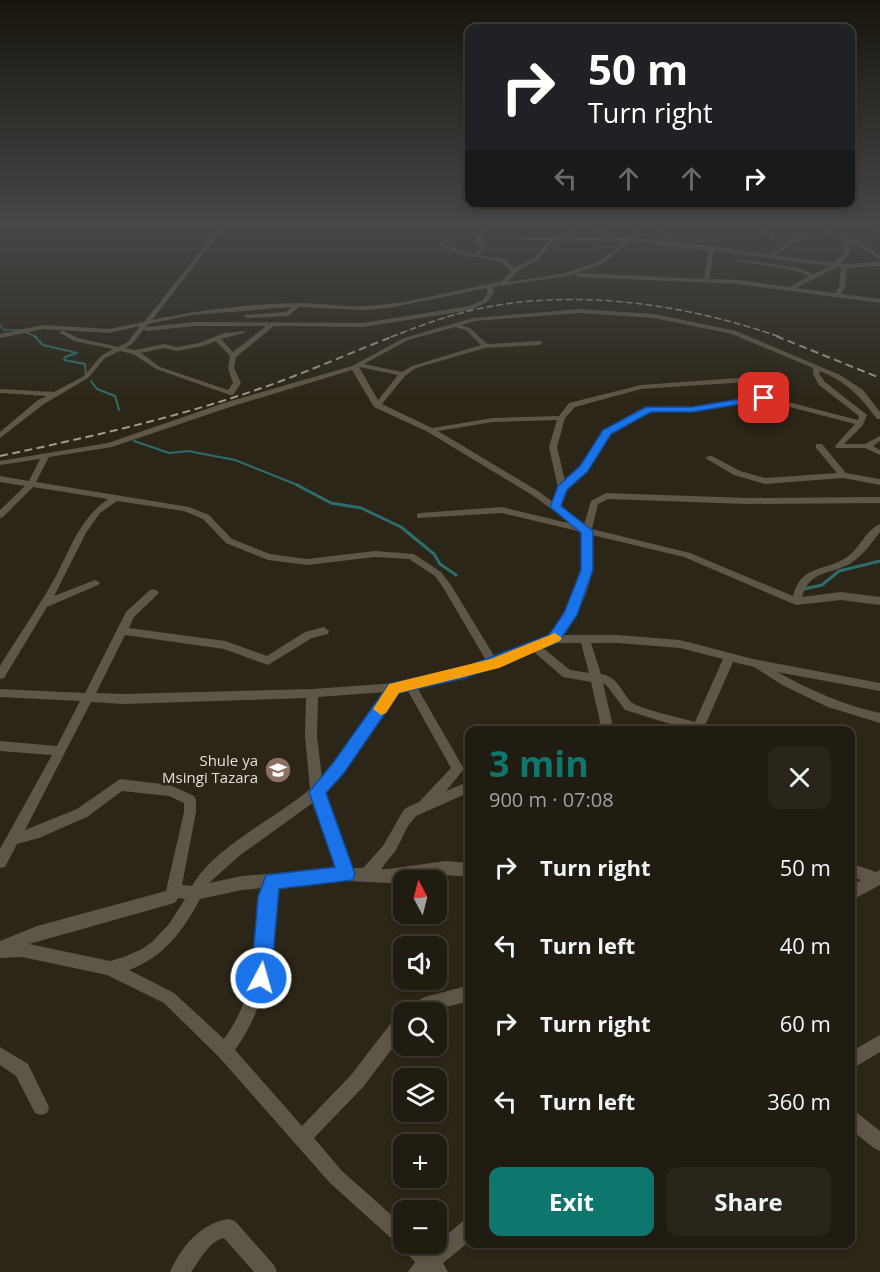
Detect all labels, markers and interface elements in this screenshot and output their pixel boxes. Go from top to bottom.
text: 50 m [588,40,688,97]
icon: right [489,48,567,126]
text: Turn right [588,94,713,131]
icon: left [549,162,582,195]
icon: ahead [612,162,645,195]
icon: ahead [675,162,708,195]
icon: right [738,162,771,195]
pin [738,372,789,423]
icon: arrive [747,381,780,414]
text: 3 min [489,739,589,788]
button: close [768,746,831,809]
place label: Shule ya Msingi Tazara [162,750,258,787]
school or university icon: Shule ya Msingi Tazara [263,755,293,785]
text: 900 m · 07:08 [489,786,614,813]
icon: right [489,851,522,884]
text: Turn right [540,852,651,882]
text: 50 m [780,852,831,882]
north arrow [393,870,447,924]
map controls [393,870,447,1254]
icon: left [489,929,522,962]
text: Turn left [540,930,635,960]
text: 40 m [780,930,831,960]
button: sound [393,936,447,990]
position arrow [229,946,293,1010]
button: search [393,1002,447,1056]
icon: right [489,1007,522,1040]
text: Turn right [540,1008,651,1038]
text: 60 m [780,1008,831,1038]
button: layers [393,1068,447,1122]
icon: left [489,1085,522,1118]
text: Turn left [540,1086,635,1116]
text: 360 m [767,1086,831,1116]
button: + [393,1134,447,1188]
button: Exit [489,1167,654,1236]
button: Share [666,1167,831,1236]
button: − [393,1200,447,1254]

